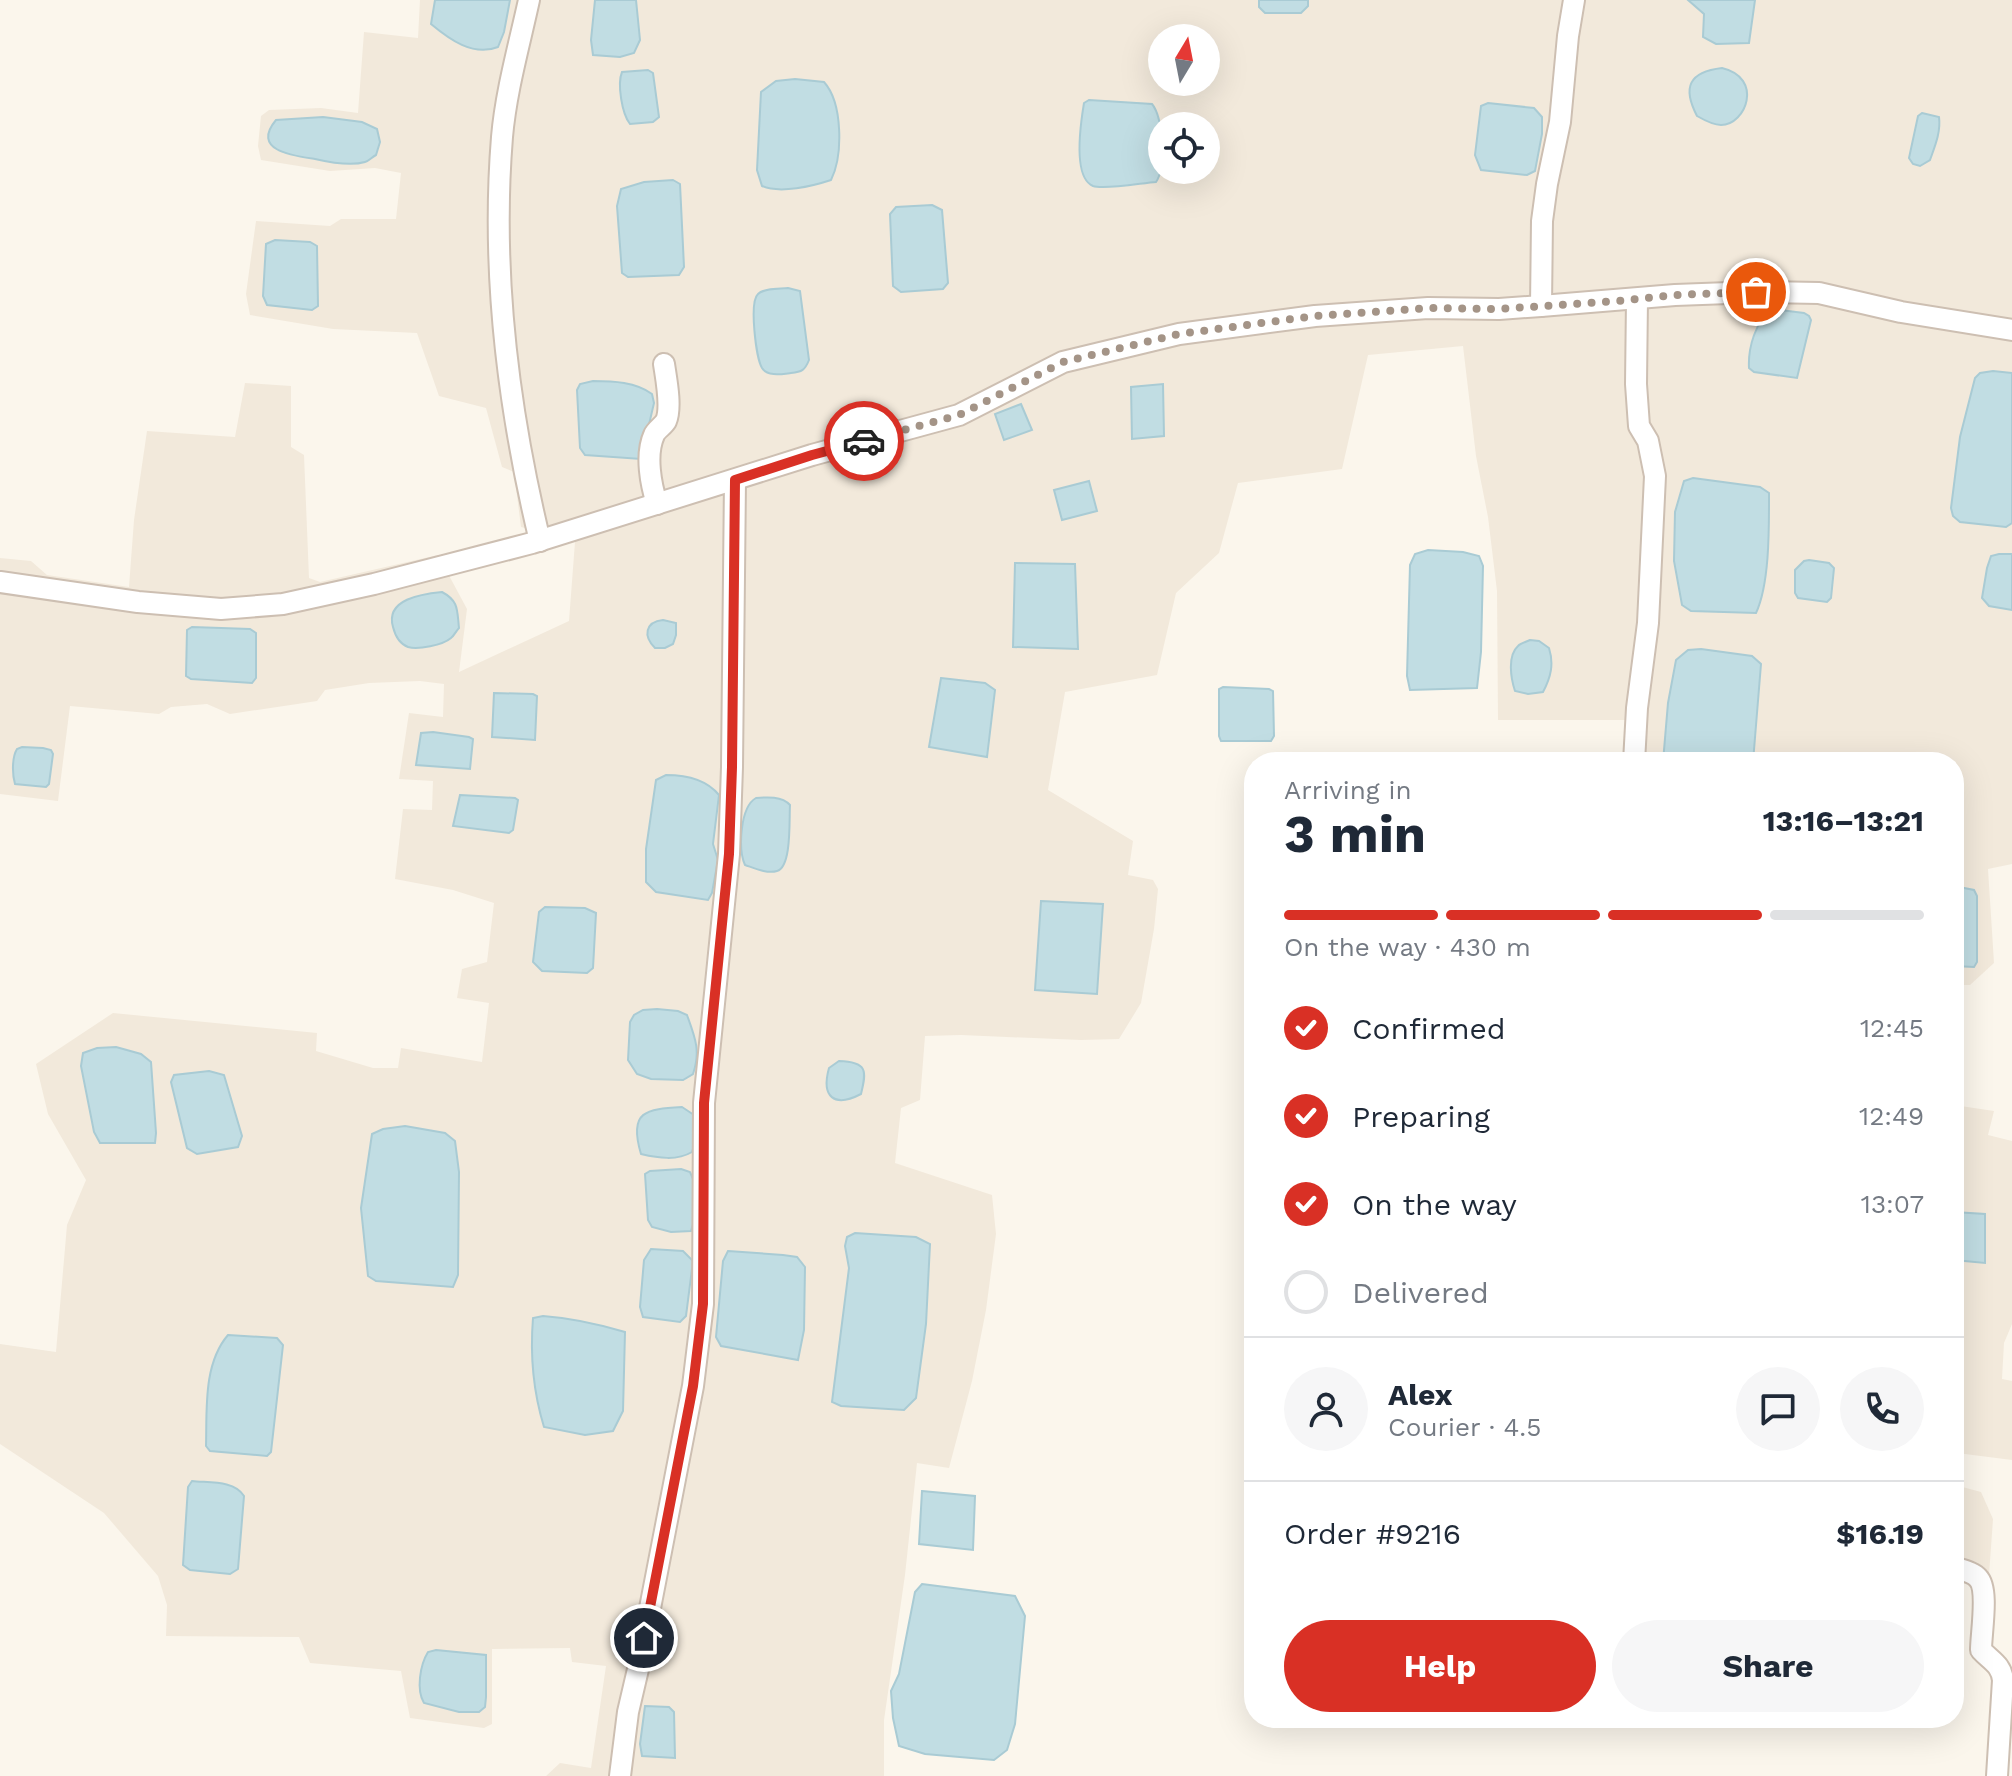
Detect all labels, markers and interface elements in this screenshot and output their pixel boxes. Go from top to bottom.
north arrow [1148,24,1220,96]
map controls [1148,24,1220,184]
button: locate [1148,112,1220,184]
pin [1722,258,1790,326]
icon: bag [1734,270,1778,314]
courier [824,401,904,481]
icon: car [842,419,886,463]
text: Arriving in [1284,775,1412,805]
text: 13:16–13:21 [1763,803,1924,838]
text: 3 min [1284,804,1426,865]
text: On the way · 430 m [1284,932,1531,962]
icon: check [1284,1006,1328,1050]
text: Confirmed [1352,1011,1506,1046]
text: 12:45 [1860,1013,1924,1043]
icon: check [1284,1094,1328,1138]
text: Preparing [1352,1099,1490,1134]
text: 12:49 [1859,1101,1924,1131]
icon: check [1284,1182,1328,1226]
text: On the way [1352,1187,1517,1222]
text: 13:07 [1861,1189,1924,1219]
text: Delivered [1352,1275,1489,1310]
button: person [1284,1367,1368,1451]
button: chat [1736,1367,1820,1451]
button: phone [1840,1367,1924,1451]
text: Alex [1388,1377,1452,1412]
text: Courier · 4.5 [1388,1412,1541,1442]
text: Order #9216 [1284,1516,1461,1551]
text: $16.19 [1836,1516,1924,1551]
pin [610,1604,678,1672]
icon: home [622,1616,666,1660]
button: Help [1284,1620,1596,1712]
button: Share [1612,1620,1924,1712]

